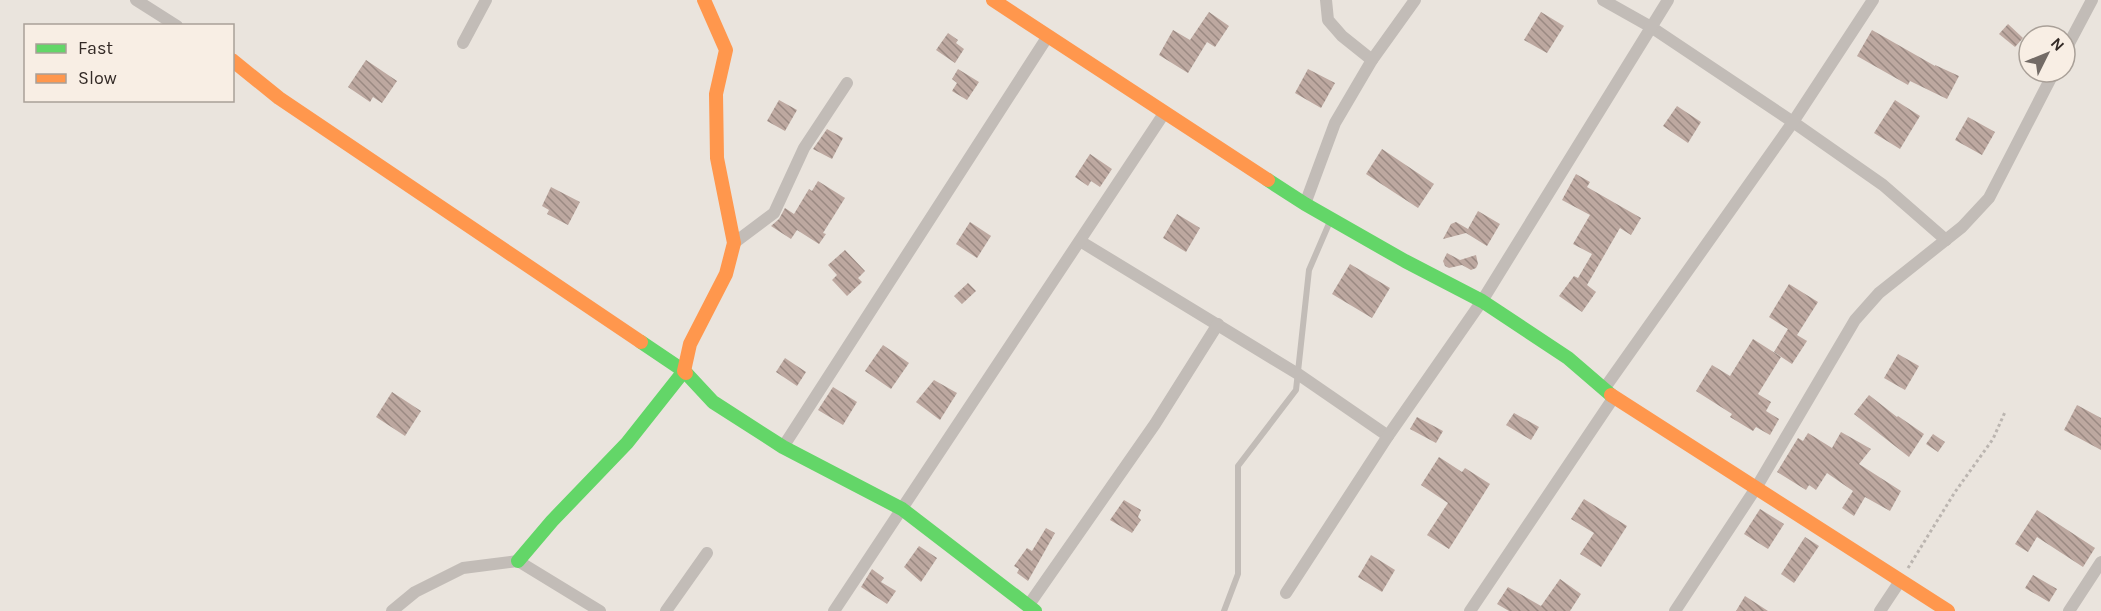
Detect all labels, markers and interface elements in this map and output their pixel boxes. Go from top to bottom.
legend [24,24,234,102]
north arrow [2017,24,2077,84]
text: N [2047,33,2068,55]
text: Fast [78,37,113,59]
text: Slow [78,67,117,89]

